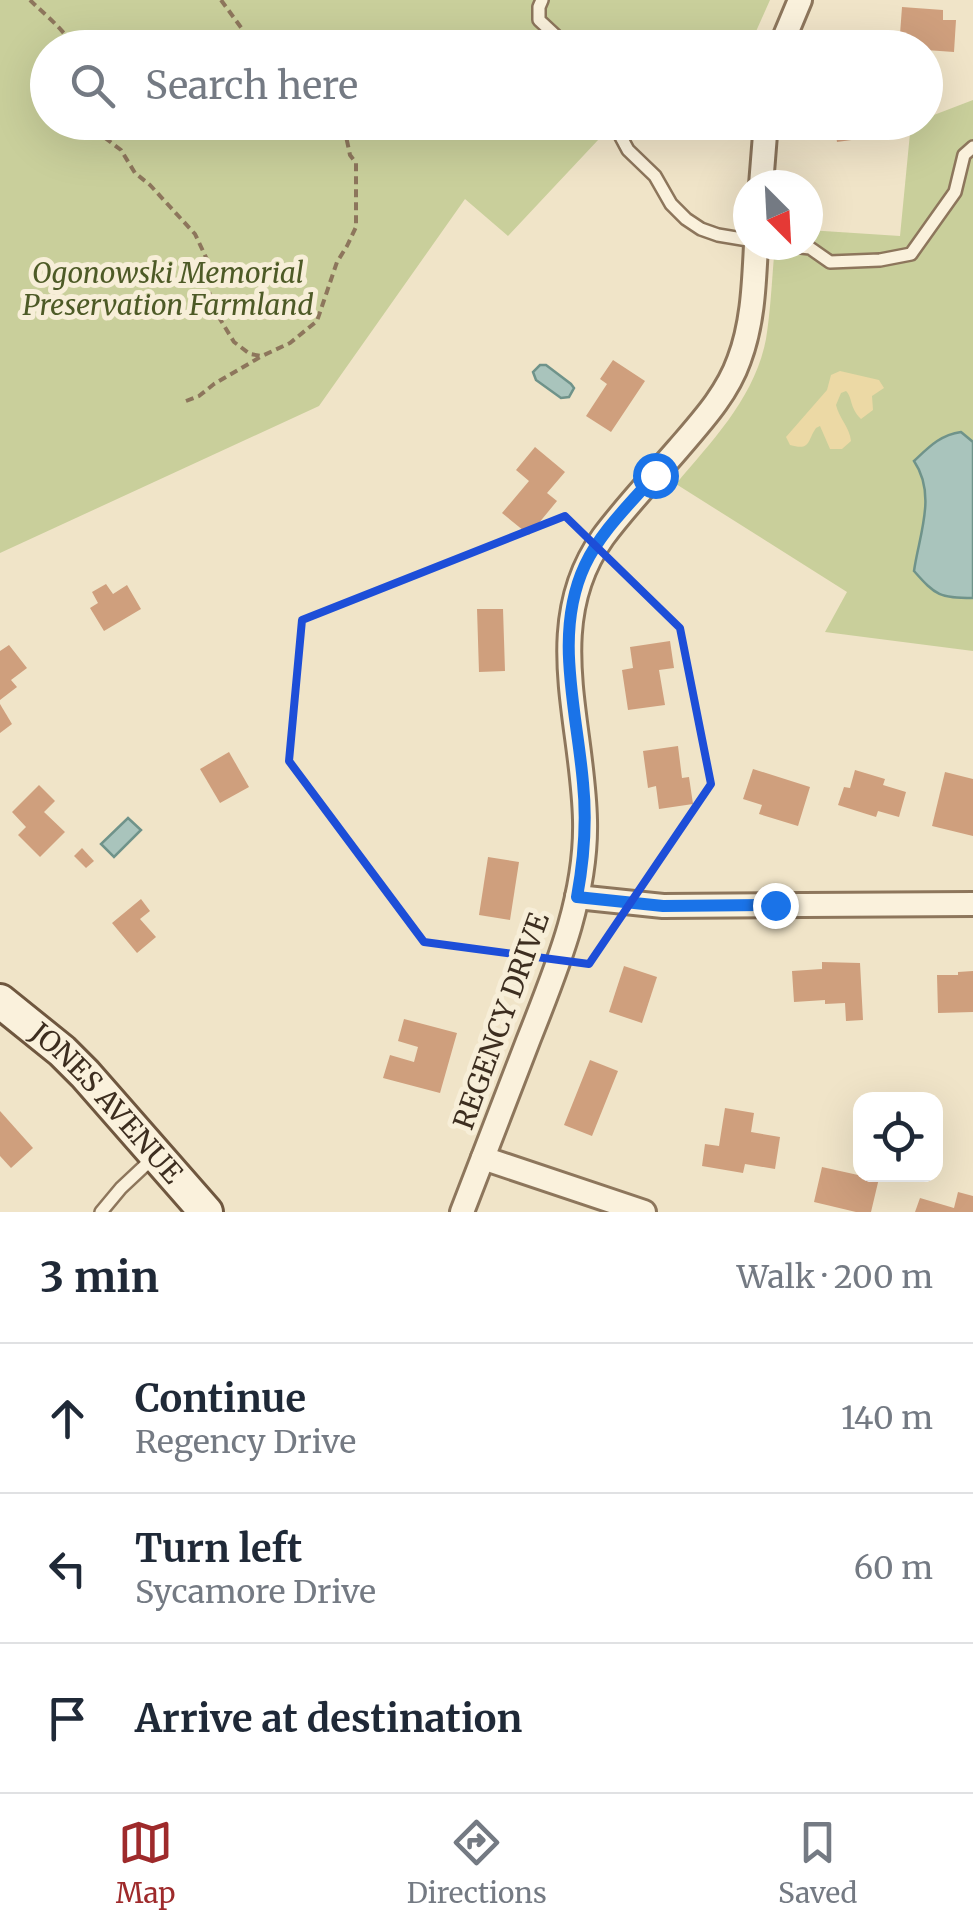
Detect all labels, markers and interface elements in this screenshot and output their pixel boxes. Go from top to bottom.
search box [30,30,943,140]
icon: search [65,58,120,113]
text: Search here [145,62,358,109]
north arrow [733,170,823,260]
park label: Ogonowski Memorial Preservation Farmland [22,255,314,323]
route start [633,453,679,499]
route end [753,883,799,929]
street label: REGENCY DRIVE [445,908,557,1134]
street label: JONES AVENUE [22,1014,191,1191]
map controls [853,1092,943,1182]
button: locate [853,1092,943,1182]
text: 3 min [40,1251,159,1303]
text: Walk · 200 m [737,1257,933,1297]
text: Continue [135,1375,306,1422]
icon: ahead [40,1391,95,1446]
text: 140 m [841,1398,933,1438]
text: Regency Drive [135,1422,356,1462]
text: Turn left [135,1525,302,1572]
icon: left [40,1541,95,1596]
text: 60 m [854,1548,933,1588]
text: Sycamore Drive [135,1572,376,1612]
icon: arrive [40,1691,95,1746]
text: Arrive at destination [135,1695,522,1742]
tab: Map [116,1815,175,1911]
tab: Directions [407,1815,547,1911]
tab: Saved [778,1815,857,1911]

